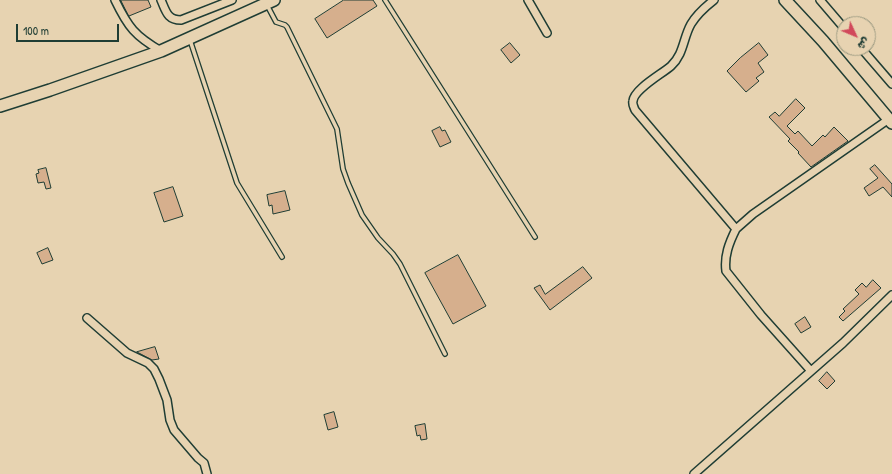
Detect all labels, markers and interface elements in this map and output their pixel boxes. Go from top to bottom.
scale bar [18,16,121,42]
north arrow [836,16,876,56]
text: 100 m [23,22,49,39]
text: ش [855,34,873,53]

